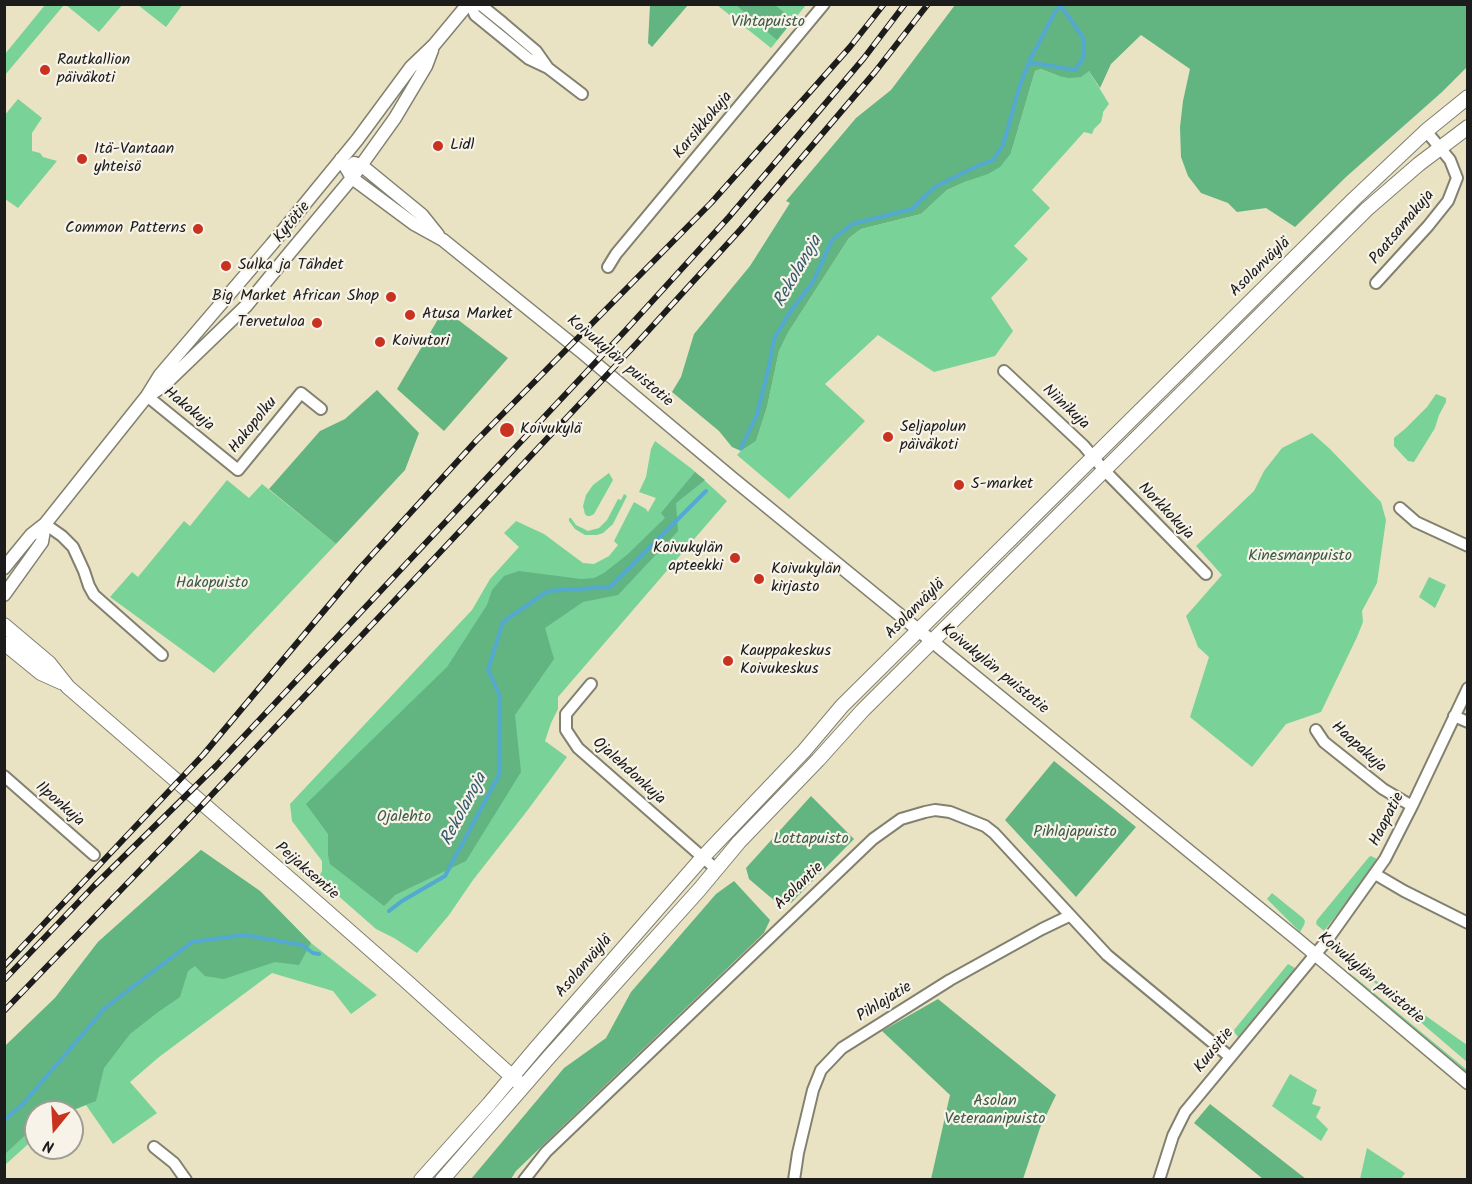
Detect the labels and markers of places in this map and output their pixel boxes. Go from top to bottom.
place label: Rautkallion päiväkoti [57,51,130,89]
marker: Rautkallion päiväkoti [38,63,52,77]
place label: Lidl [450,136,474,156]
marker: Lidl [431,139,445,153]
place label: Itä-Vantaan yhteisö [94,140,174,178]
marker: Itä-Vantaan yhteisö [75,152,89,166]
place label: Common Patterns [65,219,186,239]
marker: Common Patterns [191,222,205,236]
place label: Sulka ja Tähdet [238,256,344,276]
marker: Sulka ja Tähdet [219,259,233,273]
place label: Big Market African Shop [212,287,379,307]
marker: Big Market African Shop [384,290,398,304]
place label: Atusa Market [422,305,513,325]
marker: Atusa Market [403,308,417,322]
place label: Tervetuloa [237,313,305,333]
marker: Tervetuloa [310,316,324,330]
place label: Koivutori [392,332,450,352]
marker: Koivutori [373,335,387,349]
place label: Seljapolun päiväkoti [900,418,966,456]
place label: Koivukylä [520,420,581,440]
marker: Koivukylä [498,421,516,439]
marker: Seljapolun päiväkoti [881,430,895,444]
place label: S-market [971,475,1033,495]
marker: S-market [952,478,966,492]
place label: Koivukylän apteekki [653,539,723,577]
marker: Koivukylän apteekki [728,551,742,565]
place label: Koivukylän kirjasto [771,560,841,598]
marker: Koivukylän kirjasto [752,572,766,586]
place label: Kauppakeskus Koivukeskus [740,642,831,680]
marker: Kauppakeskus Koivukeskus [721,654,735,668]

